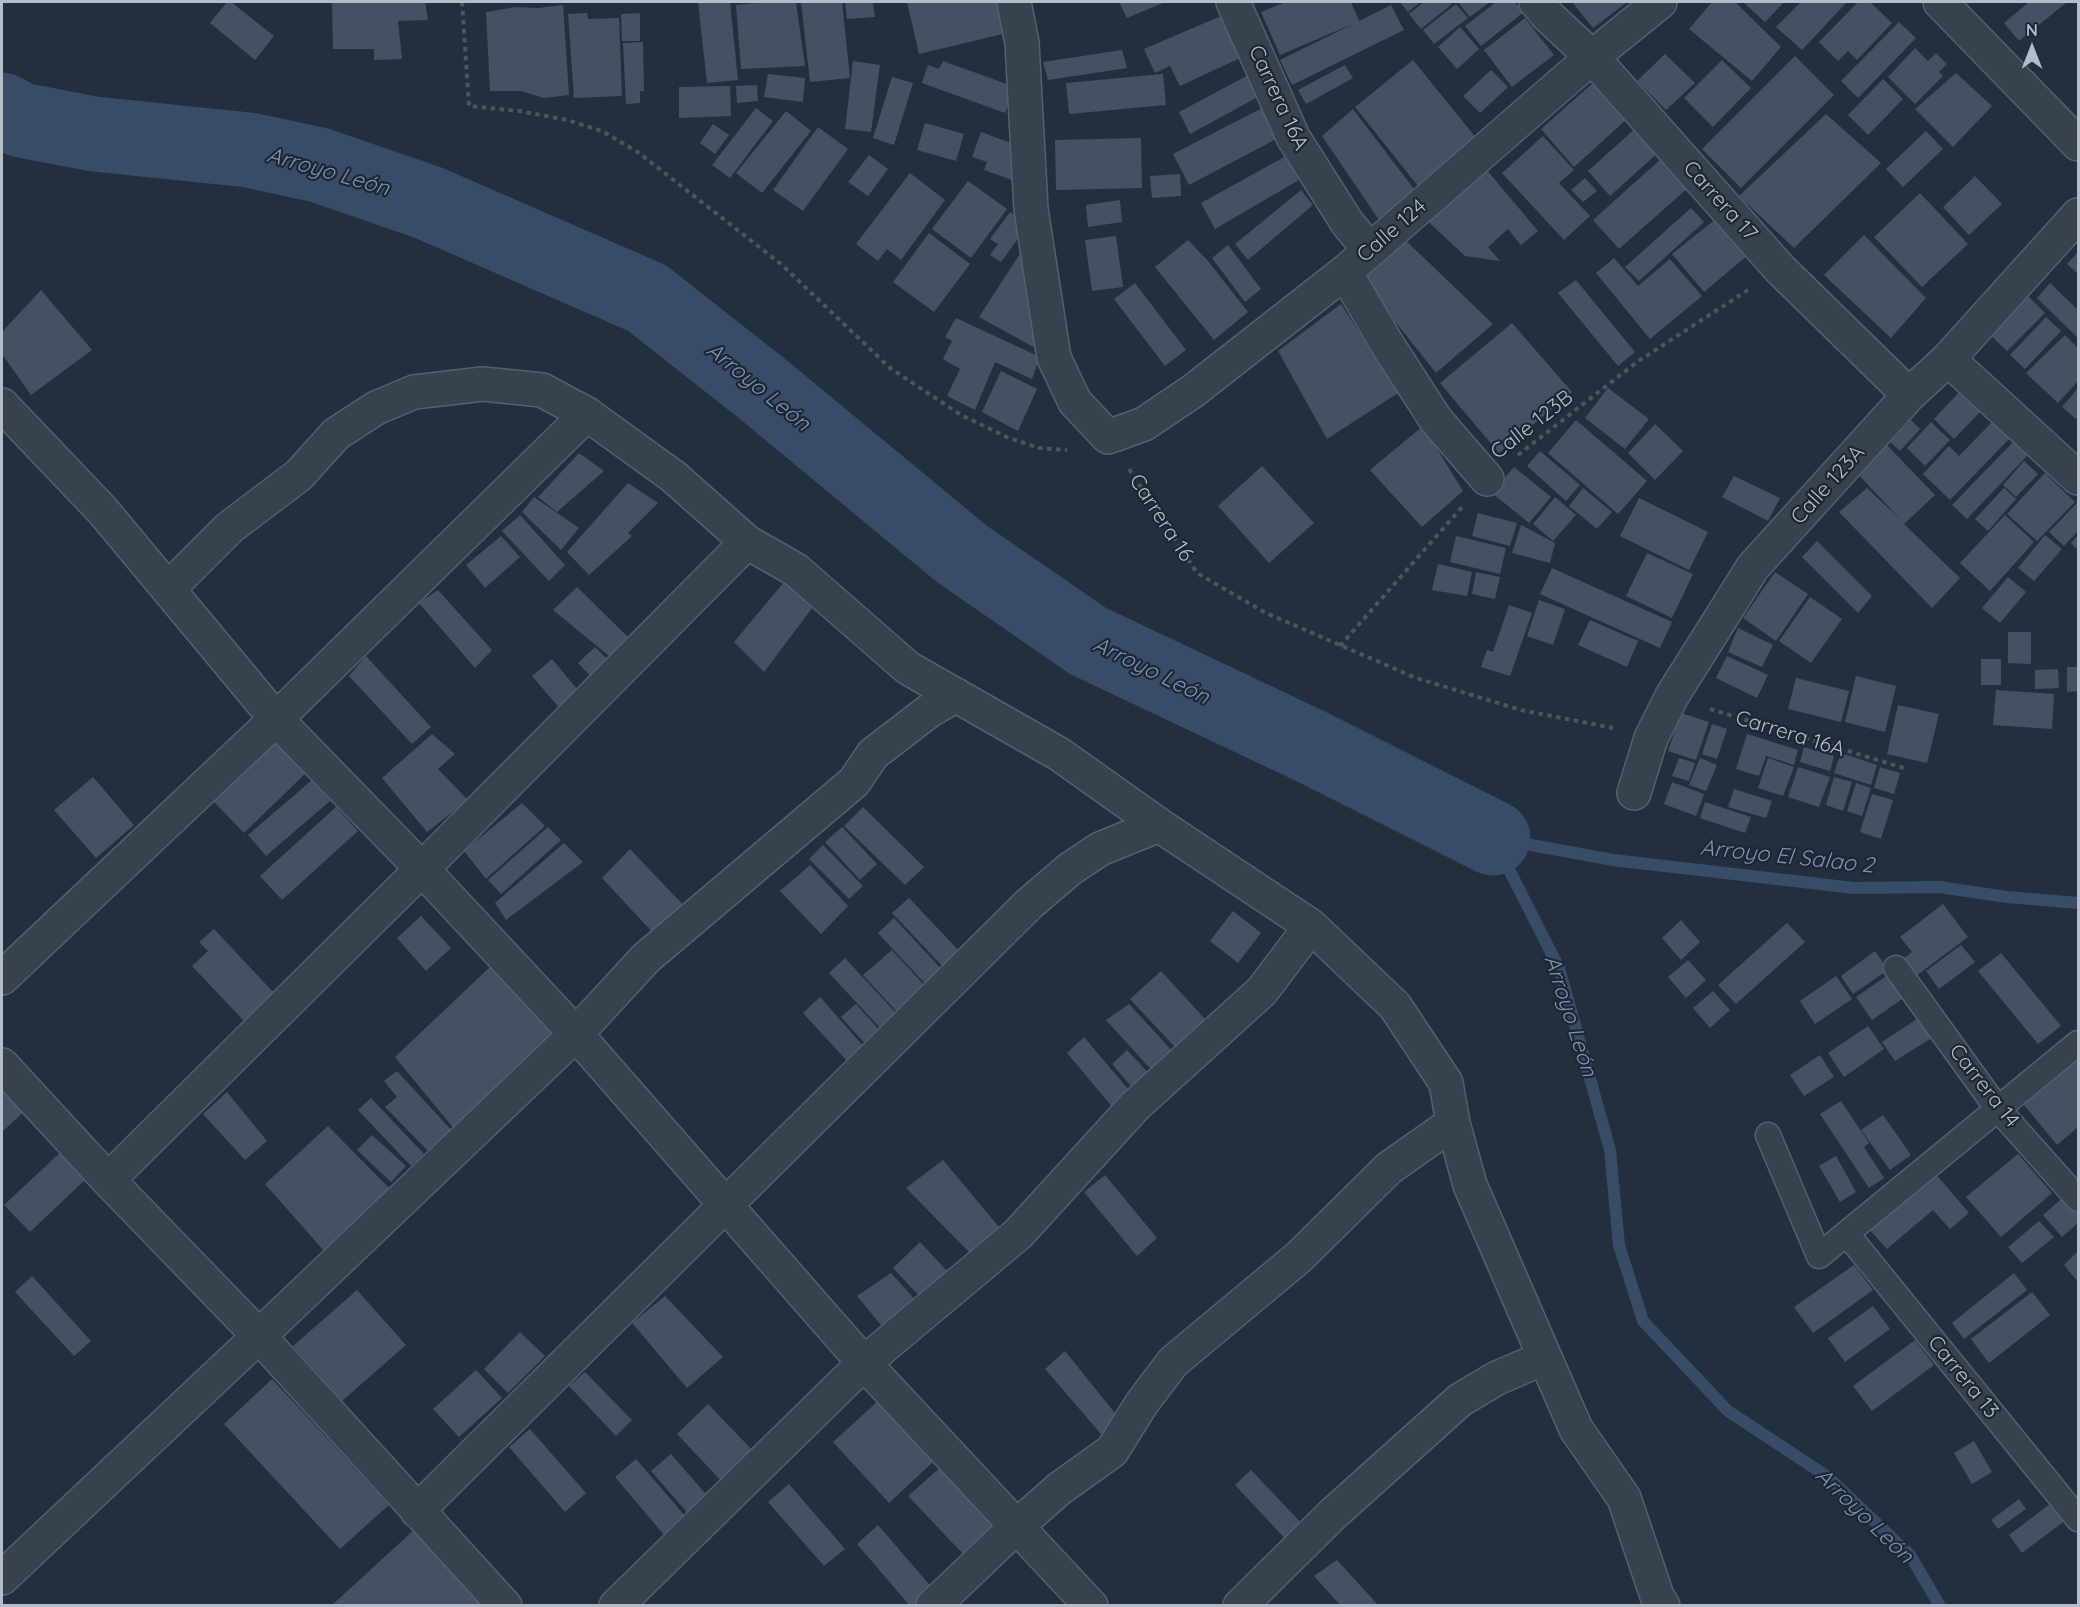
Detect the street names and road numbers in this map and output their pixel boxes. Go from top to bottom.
street label: Carrera 16A [1243,41,1313,155]
street label: Carrera 17 [1678,156,1762,246]
street label: Calle 124 [1352,194,1432,268]
street label: Calle 123B [1486,385,1578,465]
street label: Calle 123A [1786,440,1870,530]
street label: Carrera 16 [1123,469,1199,567]
street label: Carrera 16A [1732,705,1848,763]
street label: Carrera 14 [1944,1039,2024,1133]
street label: Carrera 13 [1922,1331,2004,1423]

